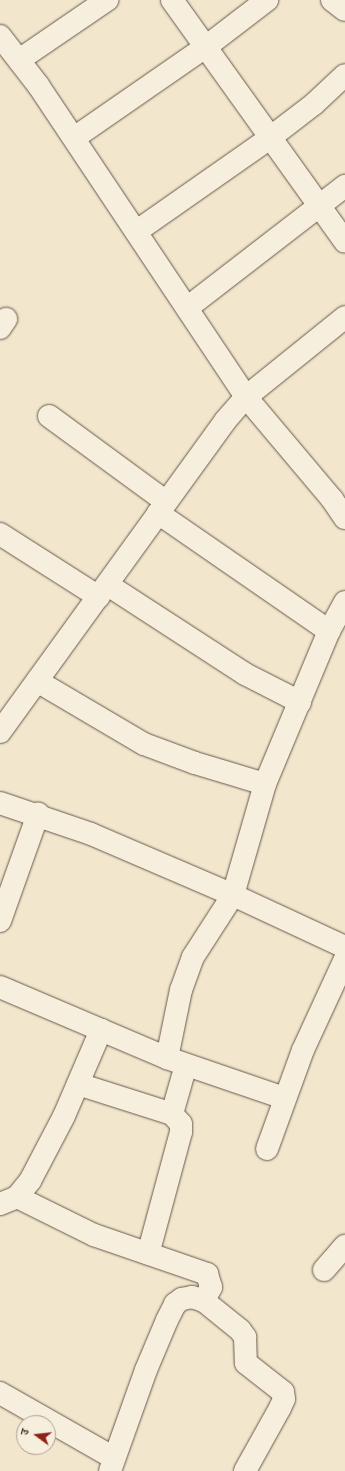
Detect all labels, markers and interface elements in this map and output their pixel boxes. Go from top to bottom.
north arrow [16,1415,56,1455]
text: उ [18,1428,32,1436]

